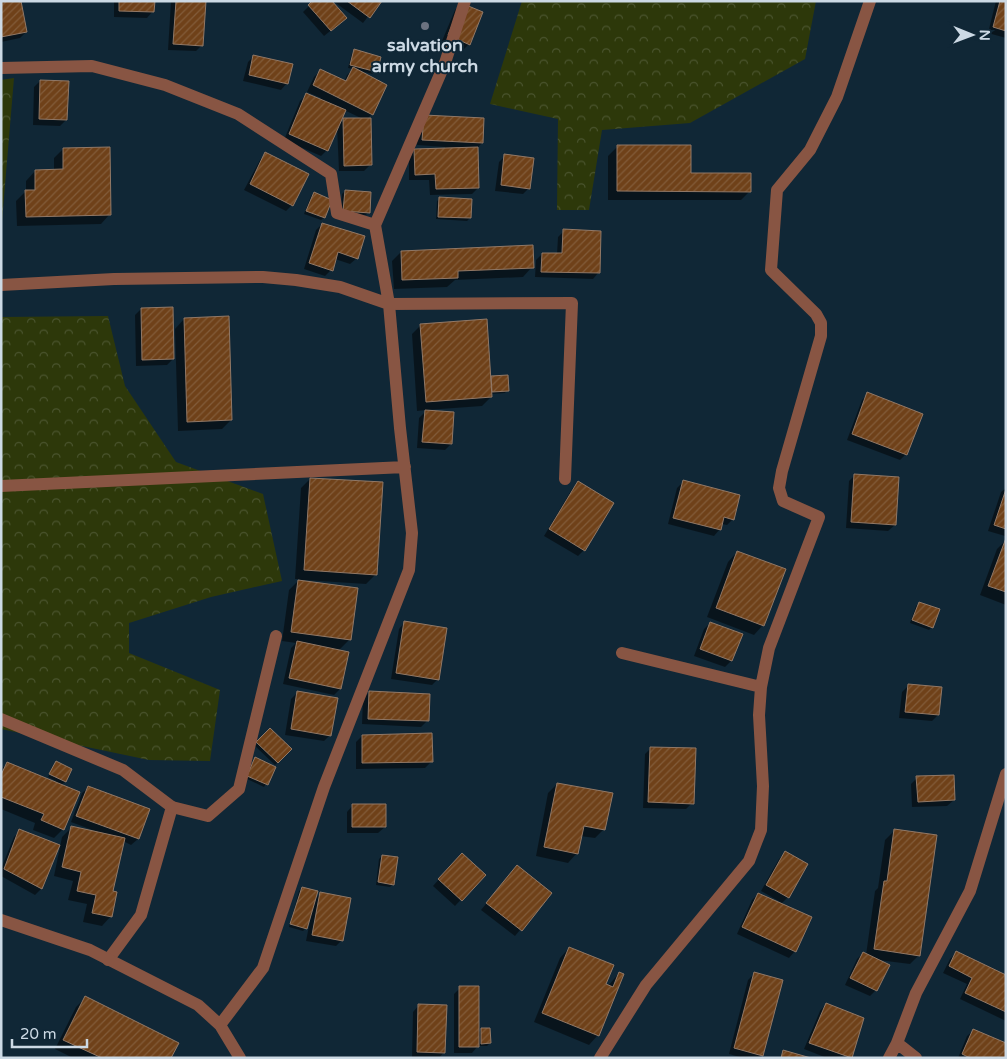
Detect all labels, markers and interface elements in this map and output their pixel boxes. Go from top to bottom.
north arrow [947,10,997,60]
marker: salvation army church [419,20,431,32]
text: N [976,29,993,41]
place label: salvation army church [372,34,478,77]
scale bar [12,1016,88,1048]
text: 20 m [20,1025,57,1043]

